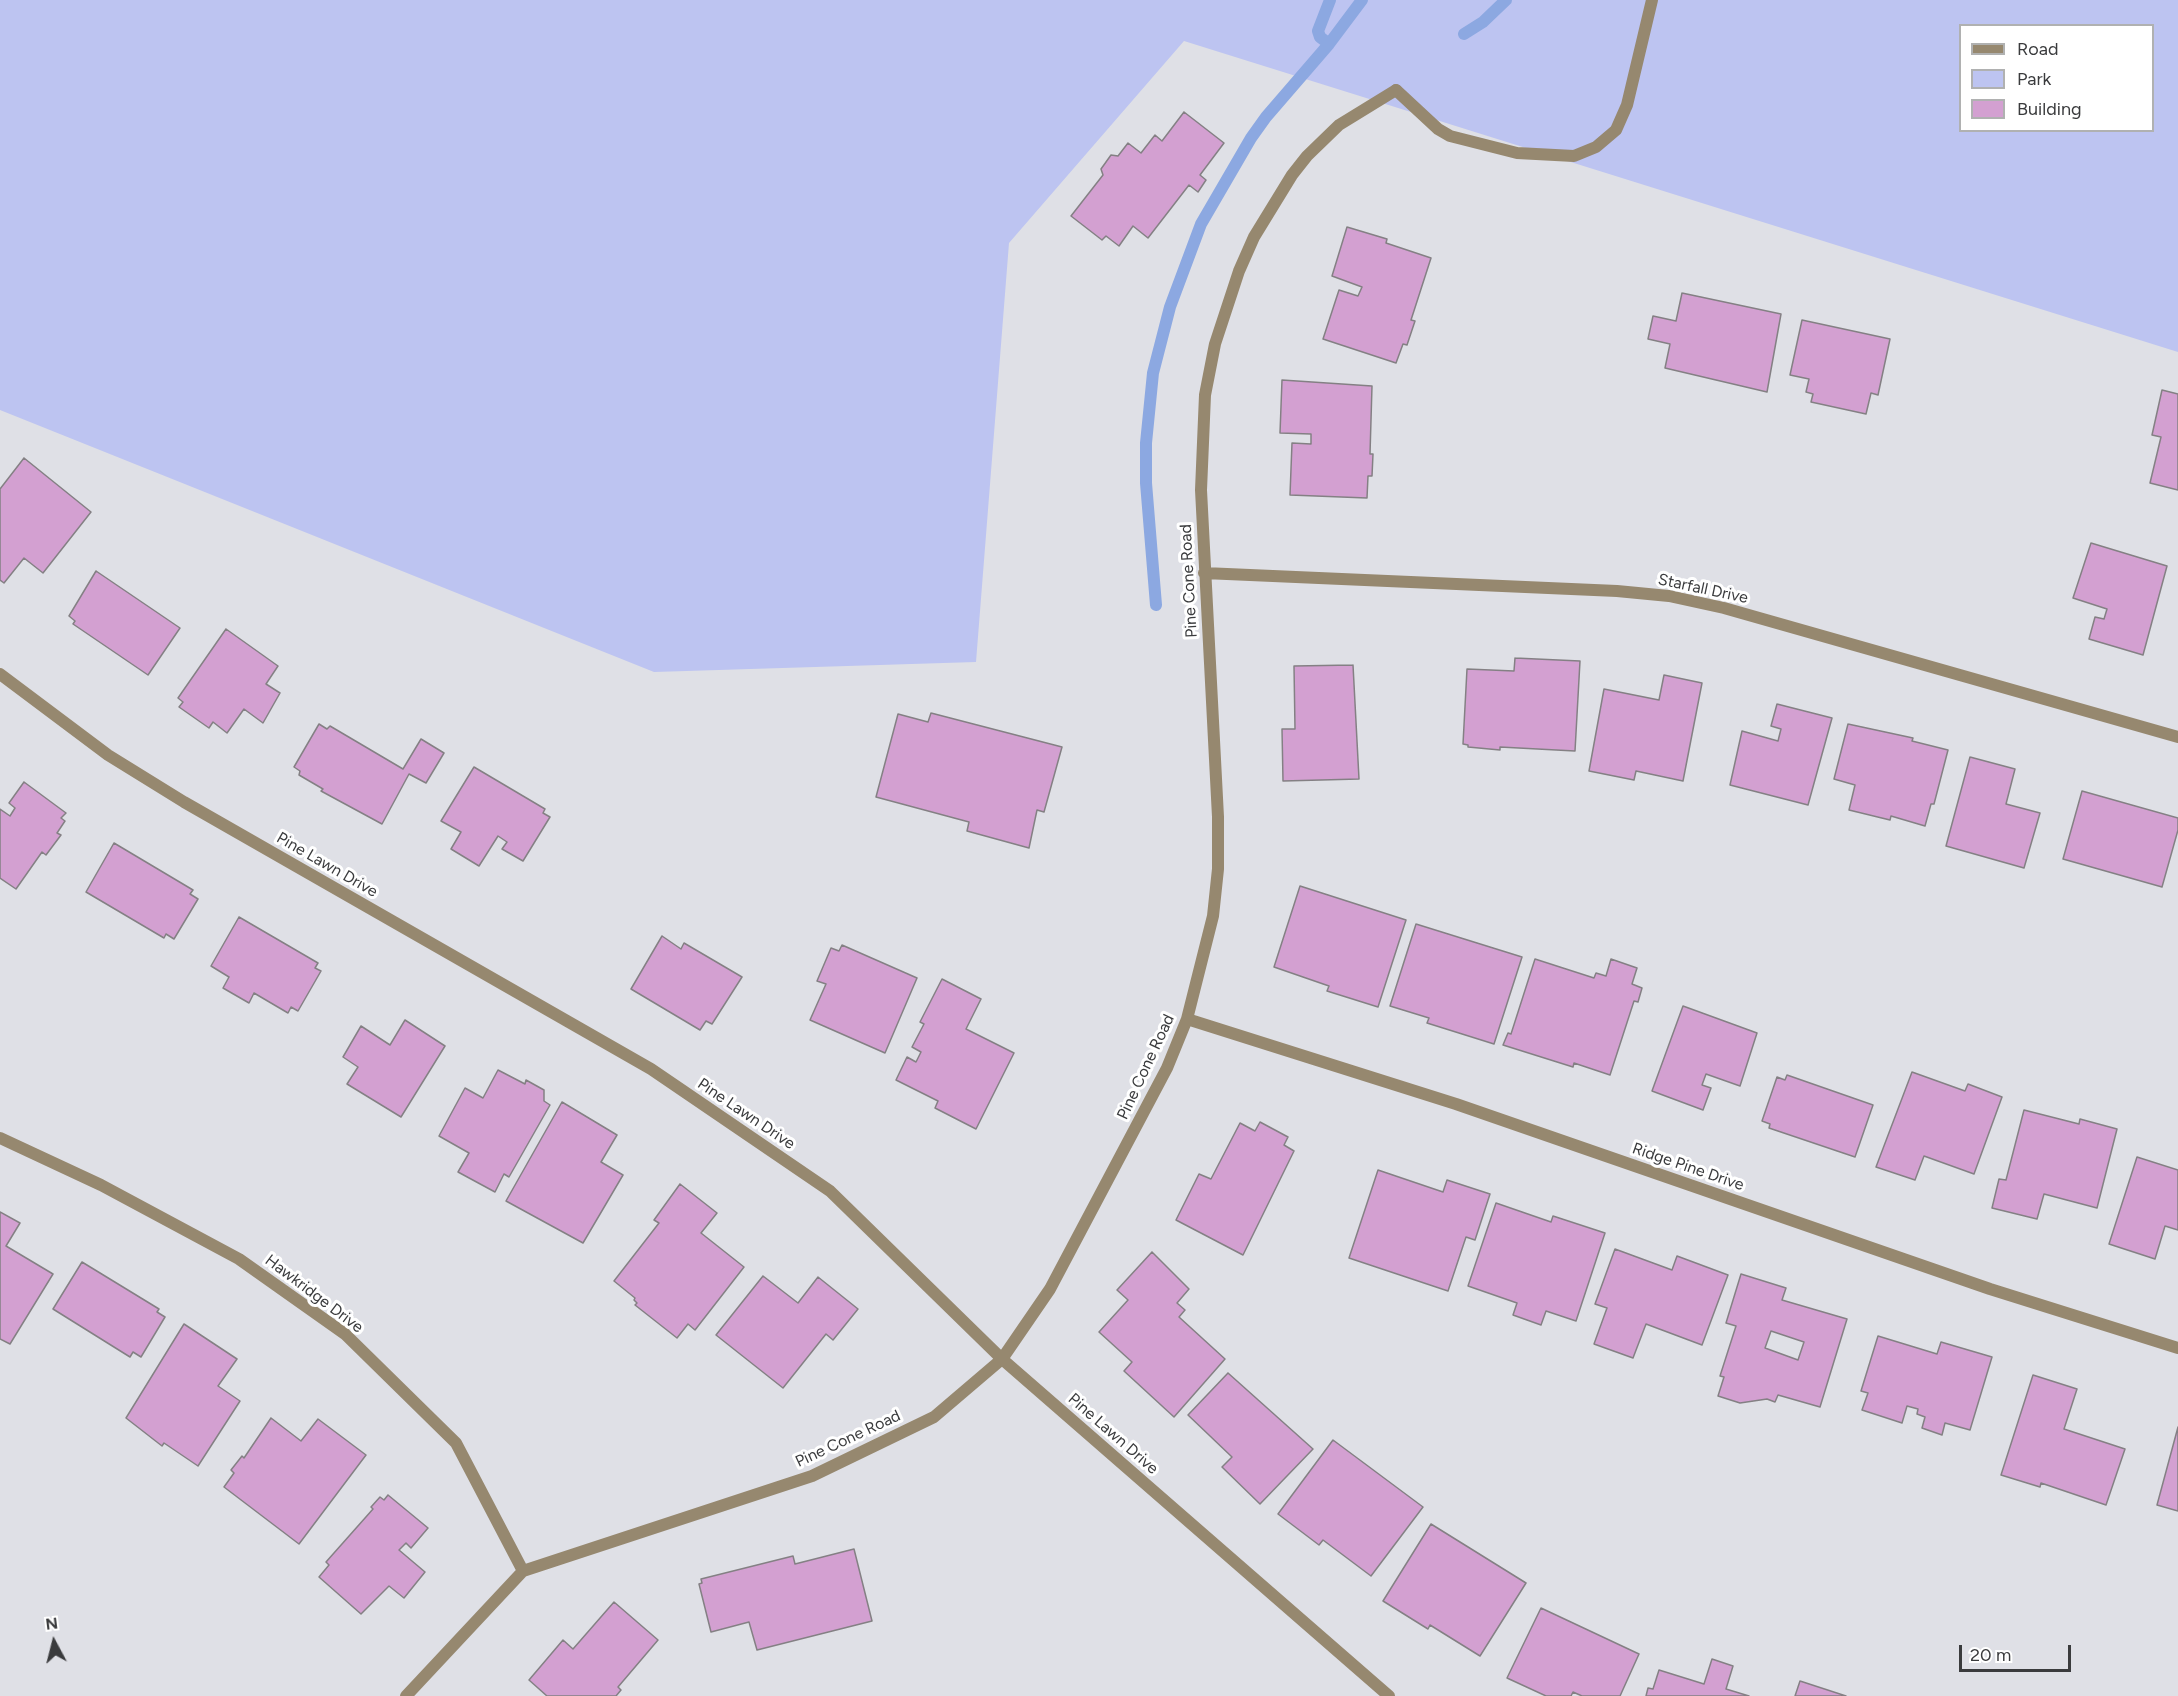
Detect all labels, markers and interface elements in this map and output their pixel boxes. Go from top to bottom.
legend [1959,24,2154,132]
text: Road [2017,38,2058,60]
text: Park [2017,68,2051,90]
text: Building [2017,98,2082,120]
street label: Pine Cone Road [1176,524,1202,638]
street label: Starfall Drive [1656,570,1750,608]
street label: Pine Lawn Drive [273,828,381,902]
street label: Pine Cone Road [1113,1011,1179,1123]
street label: Pine Lawn Drive [694,1074,798,1154]
street label: Ridge Pine Drive [1630,1139,1746,1195]
street label: Hawkridge Drive [261,1251,367,1337]
street label: Pine Lawn Drive [1064,1390,1162,1478]
street label: Pine Cone Road [792,1406,904,1472]
north arrow [24,1612,84,1672]
text: N [44,1613,59,1634]
scale bar [1962,1633,2074,1671]
text: 20 m [1970,1644,2011,1666]

